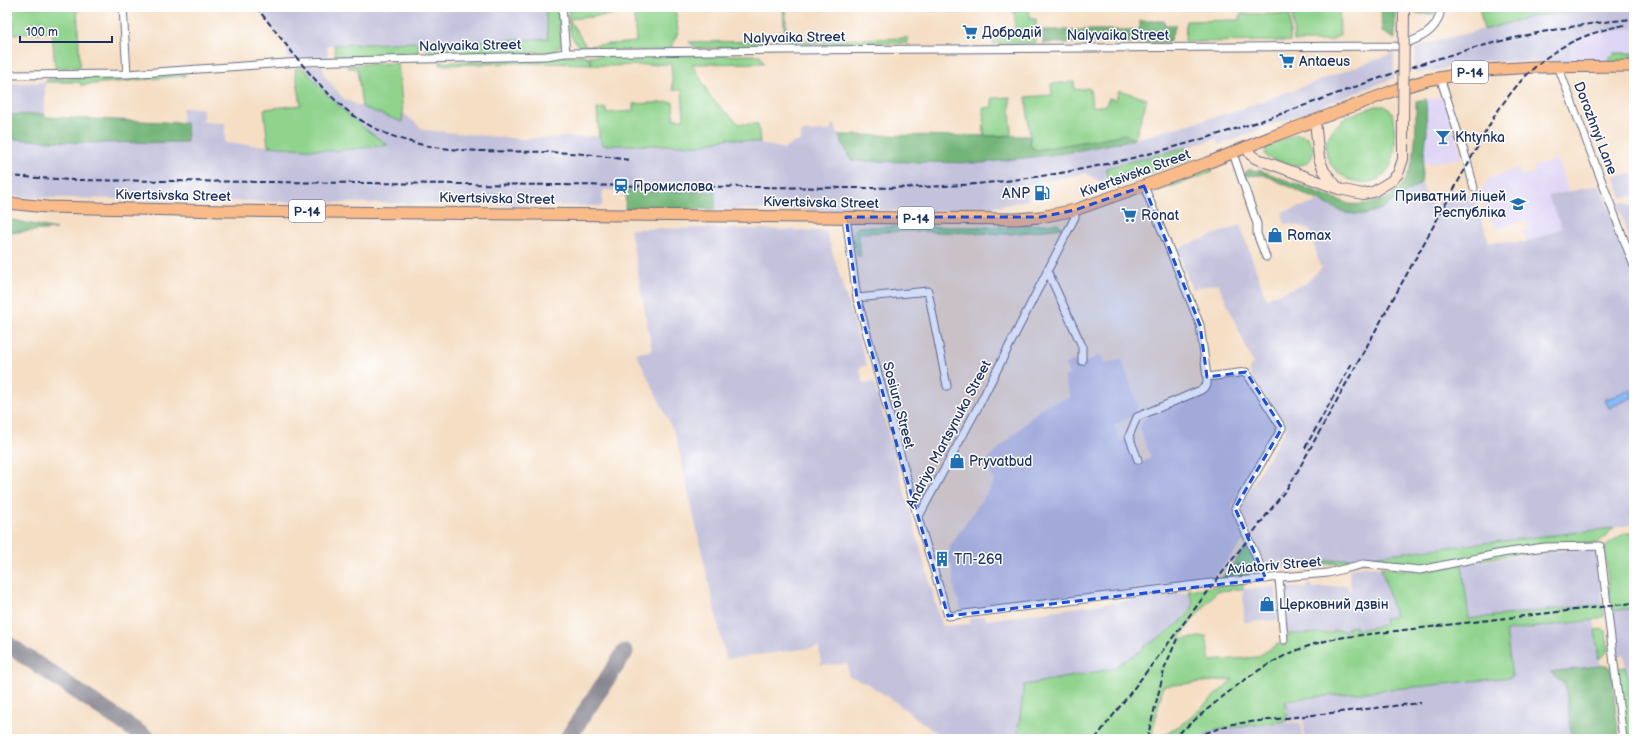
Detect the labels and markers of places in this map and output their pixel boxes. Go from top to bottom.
supermarket icon: Добродій [961,23,979,41]
place label: Добродій [982,24,1042,41]
supermarket icon: Antaeus [1278,52,1296,70]
place label: Antaeus [1299,53,1350,70]
bar icon: Khtynka [1434,128,1452,146]
place label: Khtynka [1455,129,1505,146]
station icon: Промислова [612,177,630,195]
place label: Промислова [633,178,714,195]
fuel station icon: ANP [1033,184,1051,202]
place label: ANP [1002,185,1030,202]
place label: Приватний ліцей Республіка [1395,188,1507,221]
school or university icon: Приватний ліцей Республіка [1509,195,1527,213]
supermarket icon: Ronat [1120,206,1138,224]
place label: Ronat [1141,207,1180,224]
shop icon: Romax [1266,226,1284,244]
place label: Romax [1287,227,1331,244]
shop icon: Pryvatbud [948,452,966,470]
place label: Pryvatbud [969,453,1032,470]
building icon: ТП-269 [933,550,951,568]
place label: ТП-269 [954,551,1003,568]
shop icon: Церковний дзвін [1258,595,1276,613]
place label: Церковний дзвін [1279,596,1389,613]

